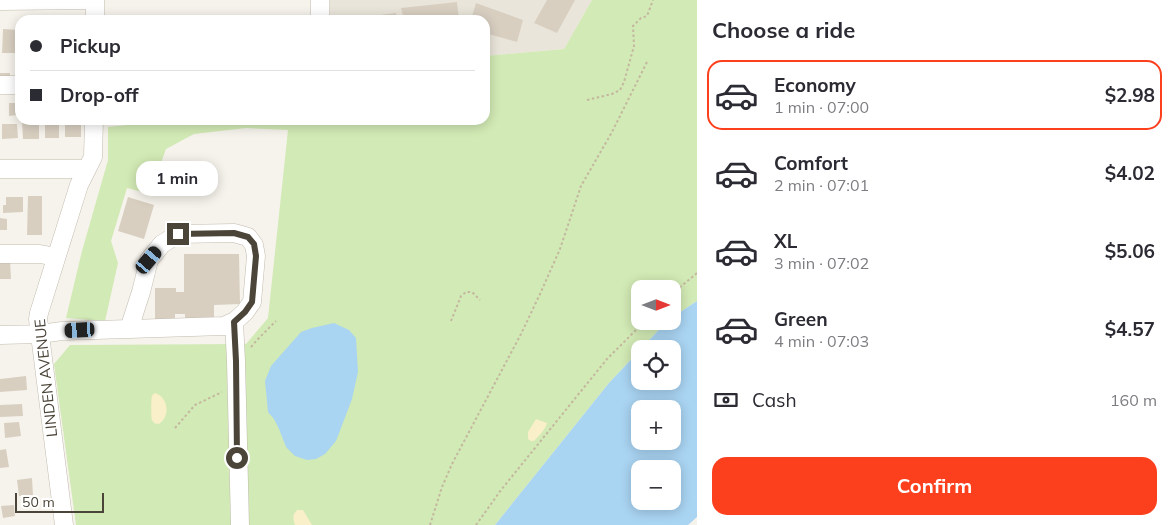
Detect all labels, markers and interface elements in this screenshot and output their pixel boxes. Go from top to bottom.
text: Choose a ride [712,16,855,44]
text: Pickup [60,34,121,58]
icon: car [714,73,759,118]
text: Economy [774,73,856,97]
text: Drop-off [60,83,138,107]
text: $2.98 [1105,83,1155,107]
text: 1 min · 07:00 [774,97,869,117]
icon: car [714,151,759,196]
text: Comfort [774,151,848,175]
text: $4.02 [1105,161,1155,185]
callout: 1 min [137,162,219,196]
text: 1 min [156,168,198,188]
text: 2 min · 07:01 [774,175,869,195]
route end [167,223,189,245]
icon: car [714,229,759,274]
text: XL [774,229,797,253]
text: $5.06 [1105,239,1155,263]
car [133,244,164,276]
text: 3 min · 07:02 [774,253,869,273]
north arrow [631,280,681,330]
map controls [631,280,681,510]
icon: car [714,307,759,352]
text: Green [774,307,828,331]
text: $4.57 [1105,317,1155,341]
street label: LINDEN AVENUE [30,318,61,438]
car [64,322,95,338]
text: 4 min · 07:03 [774,331,869,351]
button: locate [631,340,681,390]
icon: cash [712,386,740,414]
text: Cash [752,388,797,412]
text: 160 m [1110,390,1157,410]
button: + [631,400,681,450]
route start [226,447,248,469]
button: Confirm [712,457,1157,515]
button: − [631,460,681,510]
scale bar [15,490,104,513]
text: 50 m [22,493,55,511]

